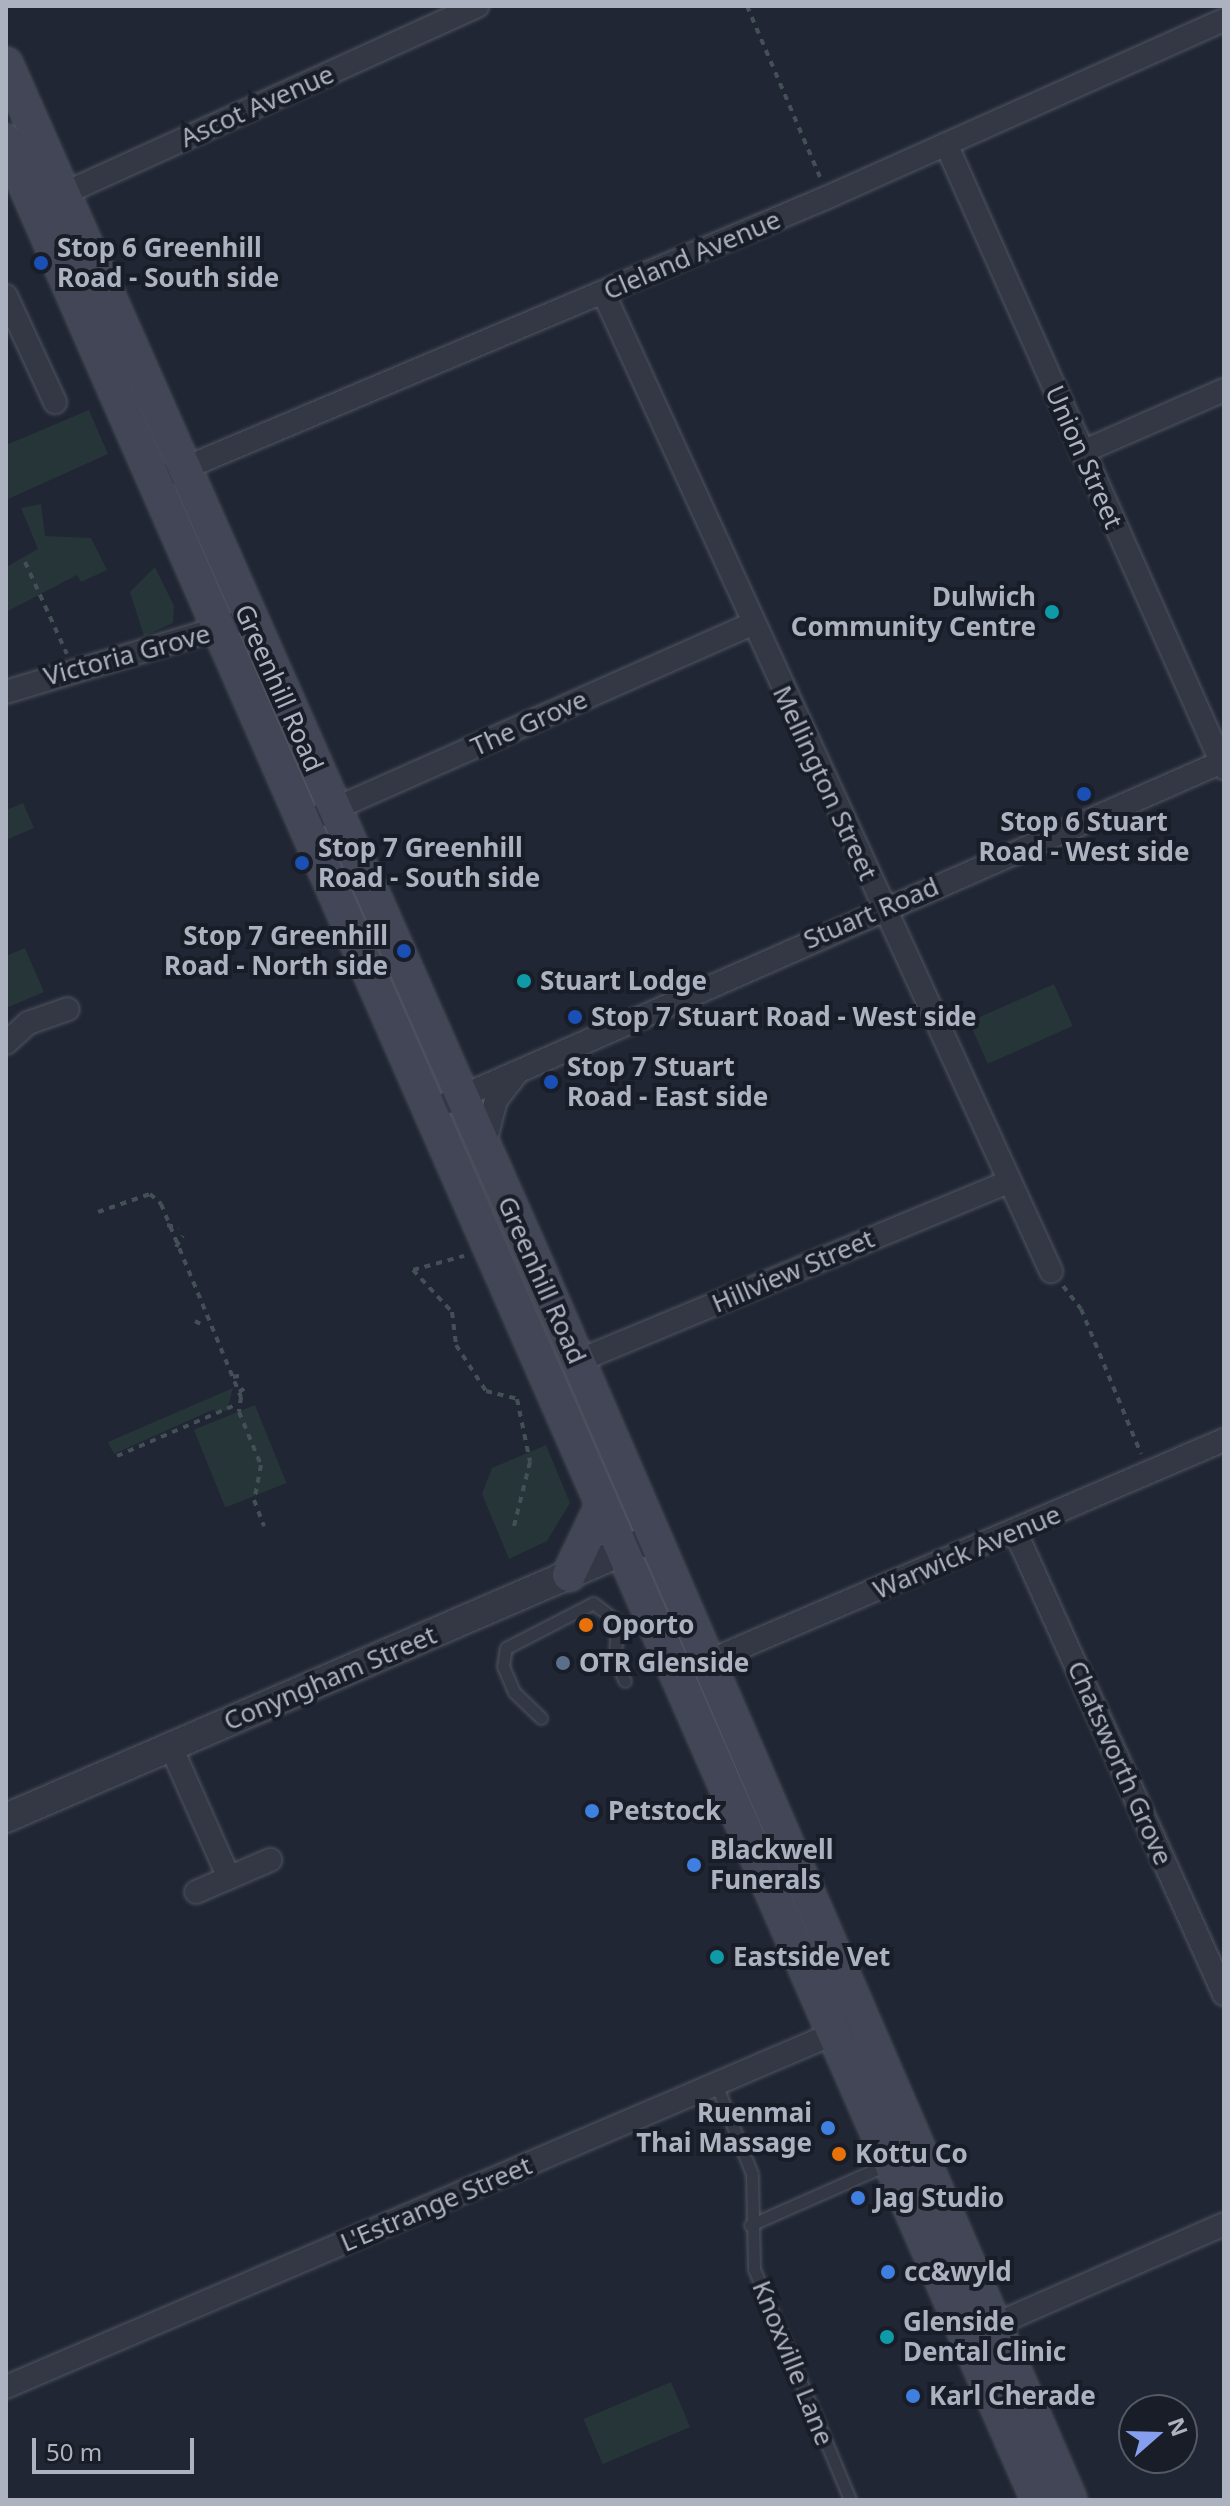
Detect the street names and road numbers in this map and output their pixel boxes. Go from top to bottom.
street label: Ascot Avenue [175,58,339,154]
street label: Cleland Avenue [599,204,785,306]
street label: Union Street [1039,381,1129,533]
street label: Greenhill Road [228,599,330,777]
street label: Victoria Grove [40,618,214,692]
street label: Mellington Street [766,681,884,885]
street label: The Grove [466,683,592,763]
street label: Stuart Road [799,871,943,955]
street label: Greenhill Road [491,1191,593,1369]
street label: Hillview Street [707,1223,879,1319]
street label: Warwick Avenue [869,1498,1065,1606]
street label: Conyngham Street [219,1619,441,1737]
street label: Chatsworth Grove [1061,1656,1179,1870]
street label: L'Estrange Street [336,2150,536,2258]
street label: Knoxville Lane [746,2276,840,2450]

